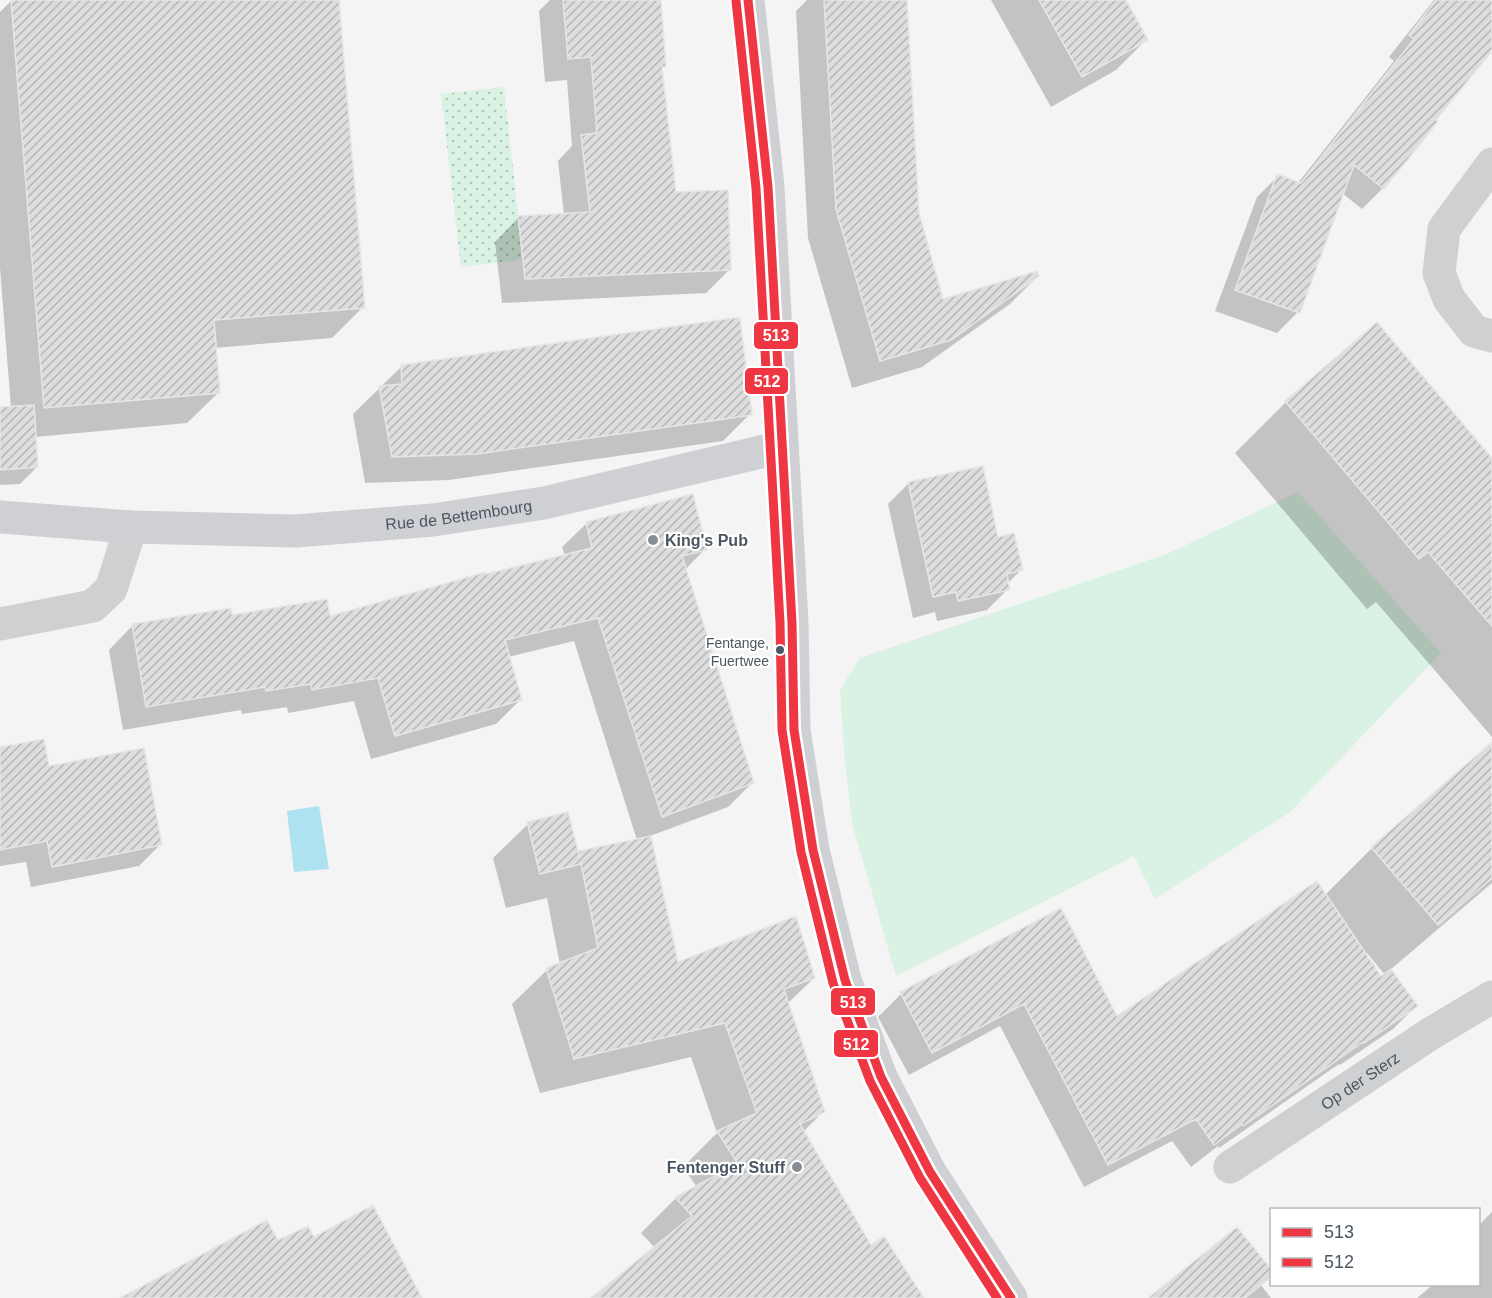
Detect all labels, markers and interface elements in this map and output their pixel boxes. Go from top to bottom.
line badge: 513 [753,321,799,350]
text: 513 [763,327,789,344]
line badge: 512 [744,367,789,395]
text: 512 [754,373,780,390]
street label: Rue de Bettembourg [385,497,533,533]
place label: King's Pub [665,532,748,549]
marker: King's Pub [646,533,660,547]
place label: Fentange, Fuertwee [706,635,769,669]
marker: Fentange, Fuertwee [774,644,786,656]
line badge: 513 [830,987,876,1016]
text: 513 [840,994,866,1011]
line badge: 512 [833,1029,879,1058]
text: 512 [843,1036,869,1053]
street label: Op der Sterz [1318,1049,1403,1113]
place label: Fentenger Stuff [667,1159,786,1176]
marker: Fentenger Stuff [790,1160,804,1174]
legend [1270,1208,1480,1286]
text: 513 [1324,1222,1354,1242]
text: 512 [1324,1252,1354,1272]

